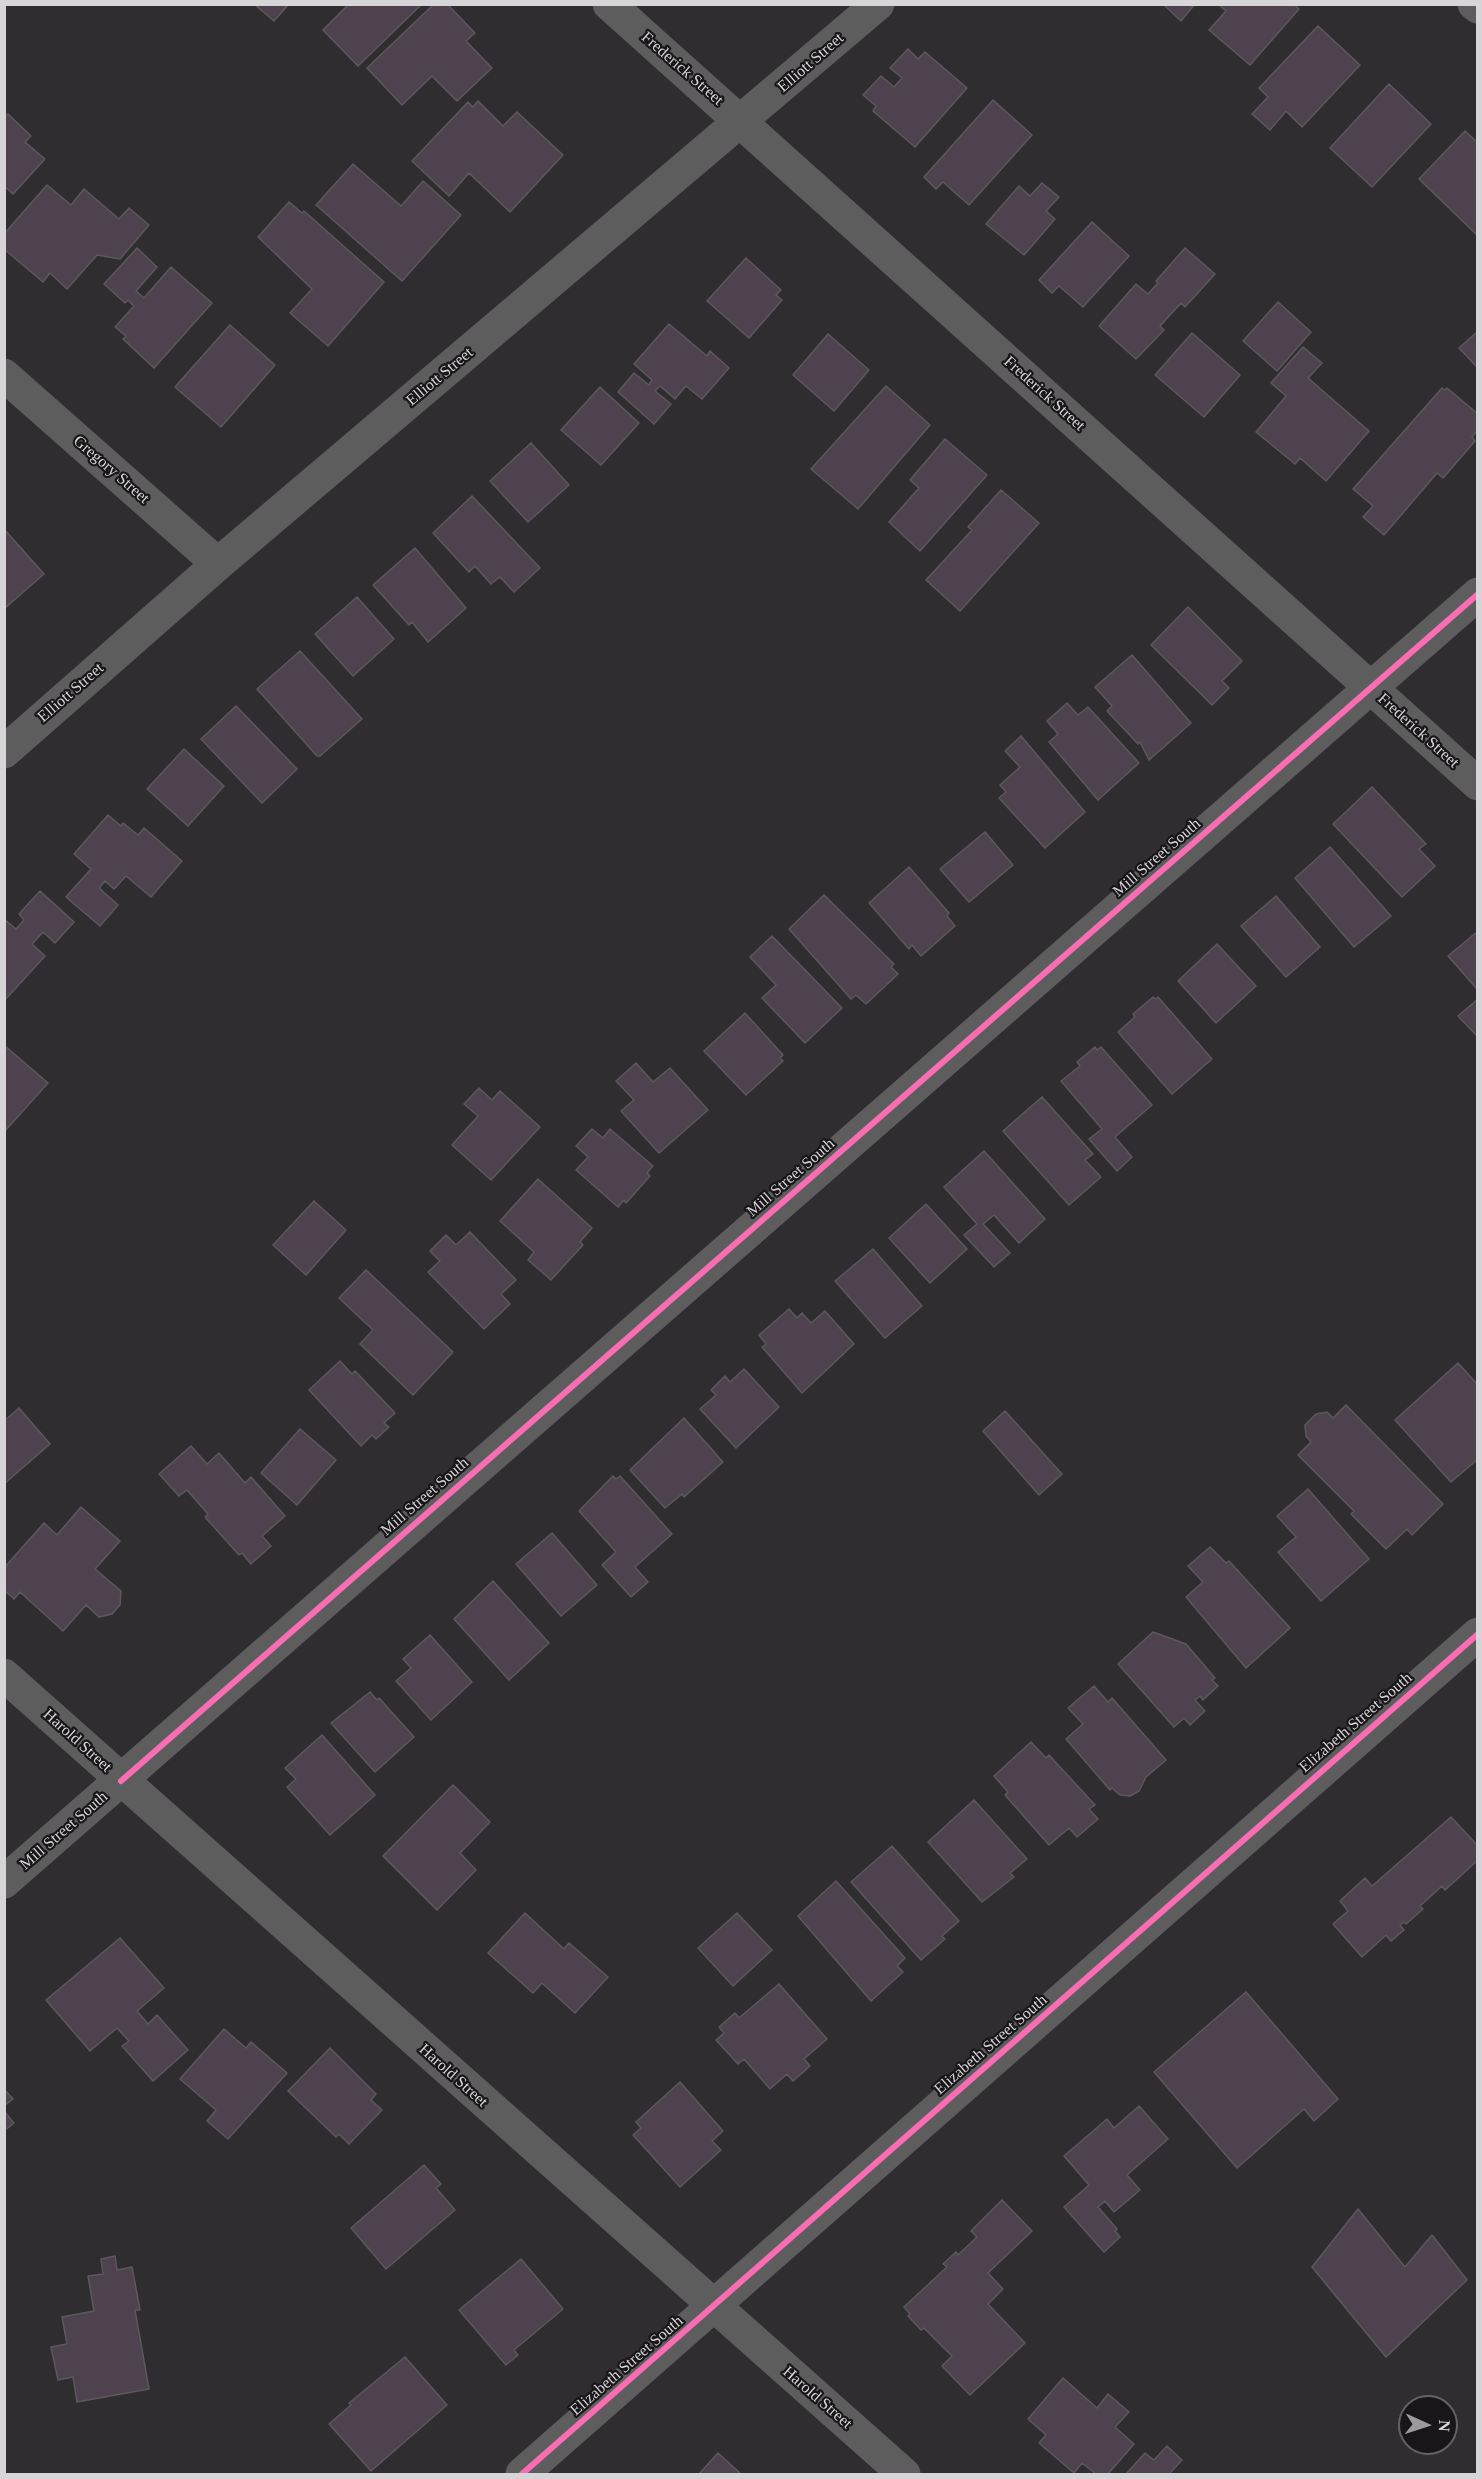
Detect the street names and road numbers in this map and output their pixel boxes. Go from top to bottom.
street label: Frederick Street [637,28,727,110]
street label: Elliott Street [774,29,848,97]
street label: Elliott Street [403,344,477,410]
street label: Frederick Street [999,353,1089,435]
street label: Gregory Street [69,432,153,508]
street label: Elliott Street [34,659,108,727]
street label: Frederick Street [1373,690,1463,772]
street label: Mill Street South [1109,815,1205,901]
street label: Mill Street South [743,1135,839,1221]
street label: Mill Street South [377,1454,473,1540]
street label: Elizabeth Street South [1296,1669,1416,1777]
street label: Harold Street [39,1705,115,1777]
street label: Mill Street South [16,1788,112,1874]
street label: Elizabeth Street South [931,1991,1051,2099]
street label: Harold Street [415,2040,491,2112]
street label: Elizabeth Street South [567,2312,687,2420]
street label: Harold Street [778,2363,856,2433]

